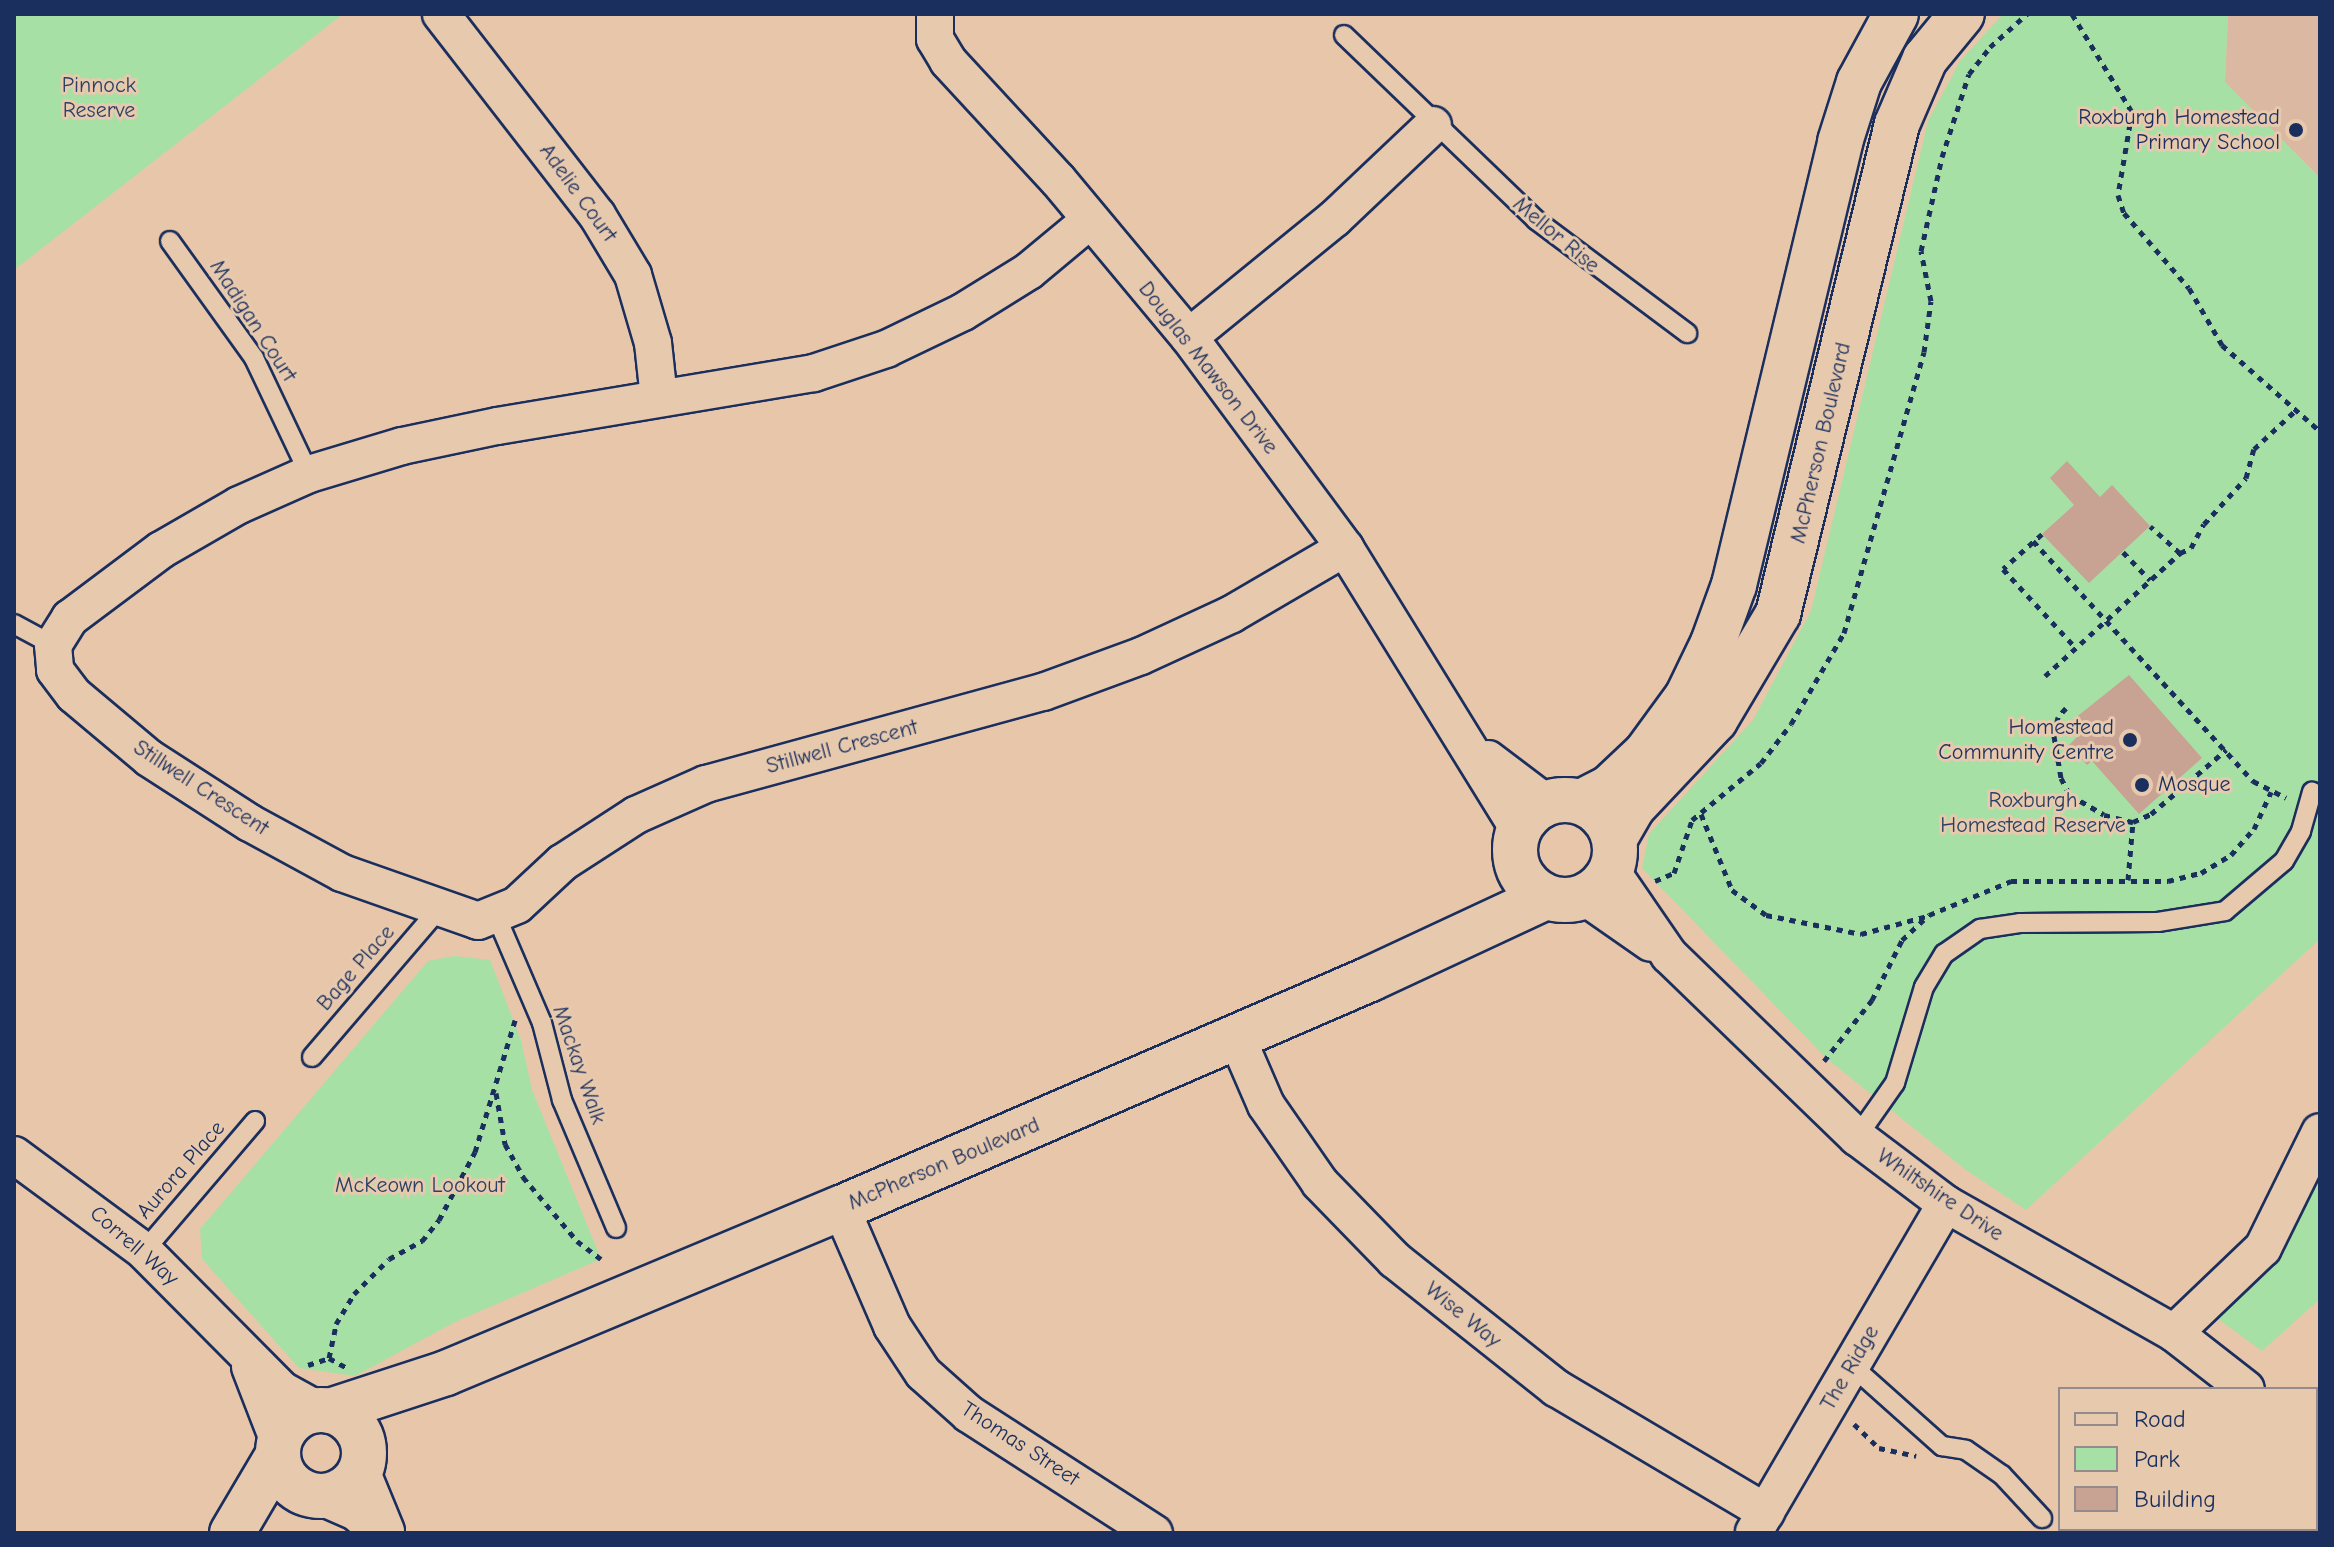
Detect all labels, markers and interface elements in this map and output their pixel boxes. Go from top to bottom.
park label: Pinnock Reserve [62,72,136,124]
place label: Roxburgh Homestead Primary School [2078,104,2280,156]
marker: Roxburgh Homestead Primary School [2287,121,2305,139]
street label: Adelie Court [534,139,622,247]
street label: Mellor Rise [1507,191,1605,279]
street label: Madigan Court [204,255,302,387]
street label: Douglas Mawson Drive [1132,277,1284,459]
street label: McPherson Boulevard [1785,340,1857,546]
street label: Stillwell Crescent [763,714,921,780]
place label: Homestead Community Centre [1938,714,2114,766]
marker: Homestead Community Centre [2121,731,2139,749]
street label: Stillwell Crescent [128,734,274,842]
place label: Mosque [2158,772,2231,798]
marker: Mosque [2133,776,2151,794]
park label: Roxburgh Homestead Reserve [1940,787,2126,838]
street label: Bage Place [312,920,400,1016]
street label: Mackay Walk [546,1002,612,1128]
street label: McPherson Boulevard [844,1112,1044,1216]
street label: Aurora Place [131,1116,231,1224]
street label: Whiltshire Drive [1872,1143,2008,1247]
park label: McKeown Lookout [335,1173,505,1199]
street label: Correll Way [84,1200,184,1292]
street label: Wise Way [1420,1276,1506,1354]
street label: The Ridge [1815,1321,1885,1415]
legend [2058,1387,2318,1531]
street label: Thomas Street [956,1396,1084,1492]
text: Road [2134,1405,2186,1433]
text: Park [2134,1445,2180,1473]
text: Building [2134,1485,2216,1513]

